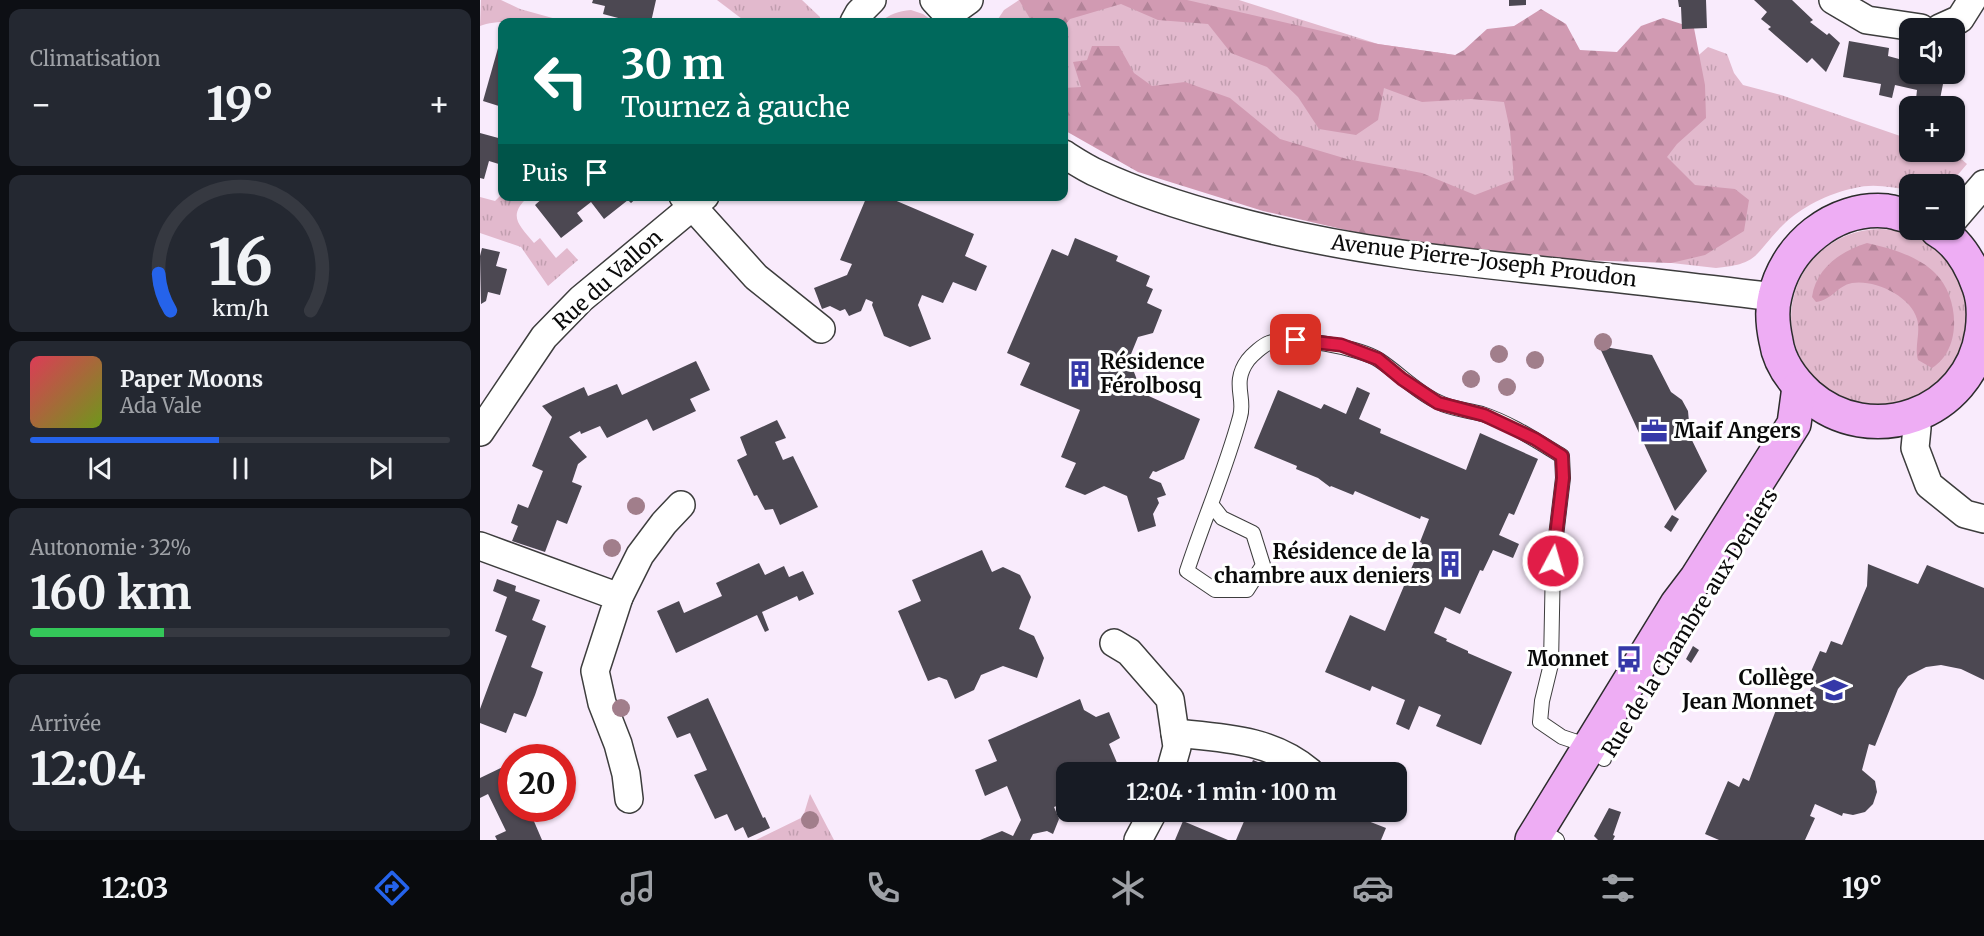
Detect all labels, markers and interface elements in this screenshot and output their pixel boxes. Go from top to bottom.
map controls [1899,18,1965,240]
button: sound [1899,18,1965,84]
text: 30 m [621,38,725,90]
icon: left [522,42,600,120]
text: Climatisation [30,46,161,71]
text: 19° [206,76,274,132]
text: − [30,84,52,125]
text: + [428,84,450,125]
text: Tournez à gauche [621,90,850,124]
button: + [1899,96,1965,162]
icon: arrive [580,156,613,189]
text: Puis [522,159,568,187]
button: − [1899,174,1965,240]
text: 16 [208,224,272,302]
street label: Rue du Vallon [548,224,668,336]
street label: Avenue Pierre-Joseph Proudon [1329,228,1638,293]
text: km/h [212,295,268,322]
pin [1270,314,1321,365]
icon: arrive [1279,323,1312,356]
place label: Résidence Férolbosq [1100,348,1205,399]
building icon: Résidence Férolbosq [1065,359,1095,389]
text: Paper Moons [120,365,263,393]
text: Ada Vale [120,393,201,418]
office icon: Maif Angers [1639,416,1669,446]
place label: Maif Angers [1674,417,1801,444]
icon: previous [84,452,117,485]
icon: pause [224,452,257,485]
icon: next [364,452,397,485]
street label: Rue de la Chambre aux Deniers [1596,483,1784,762]
position arrow [1521,529,1585,593]
text: Autonomie · 32% [30,535,191,560]
place label: Résidence de la chambre aux deniers [1214,538,1430,589]
building icon: Résidence de la chambre aux deniers [1435,549,1465,579]
text: 160 km [30,565,192,621]
bus stop icon: Monnet [1614,644,1644,674]
place label: Monnet [1527,645,1610,672]
place label: Collège Jean Monnet [1681,664,1815,715]
school or university icon: Collège Jean Monnet [1819,675,1849,705]
text: Arrivée [30,711,101,736]
text: 12:04 [30,741,146,797]
speed limit sign: 20 [498,744,576,822]
text: 12:04 · 1 min · 100 m [1126,778,1337,806]
icon: directions [371,867,413,909]
icon: music [617,867,659,909]
icon: phone [862,867,904,909]
icon: climate [1107,867,1149,909]
icon: car [1352,867,1394,909]
icon: filters [1597,867,1639,909]
text: 12:03 [102,871,168,905]
text: 19° [1842,871,1882,905]

